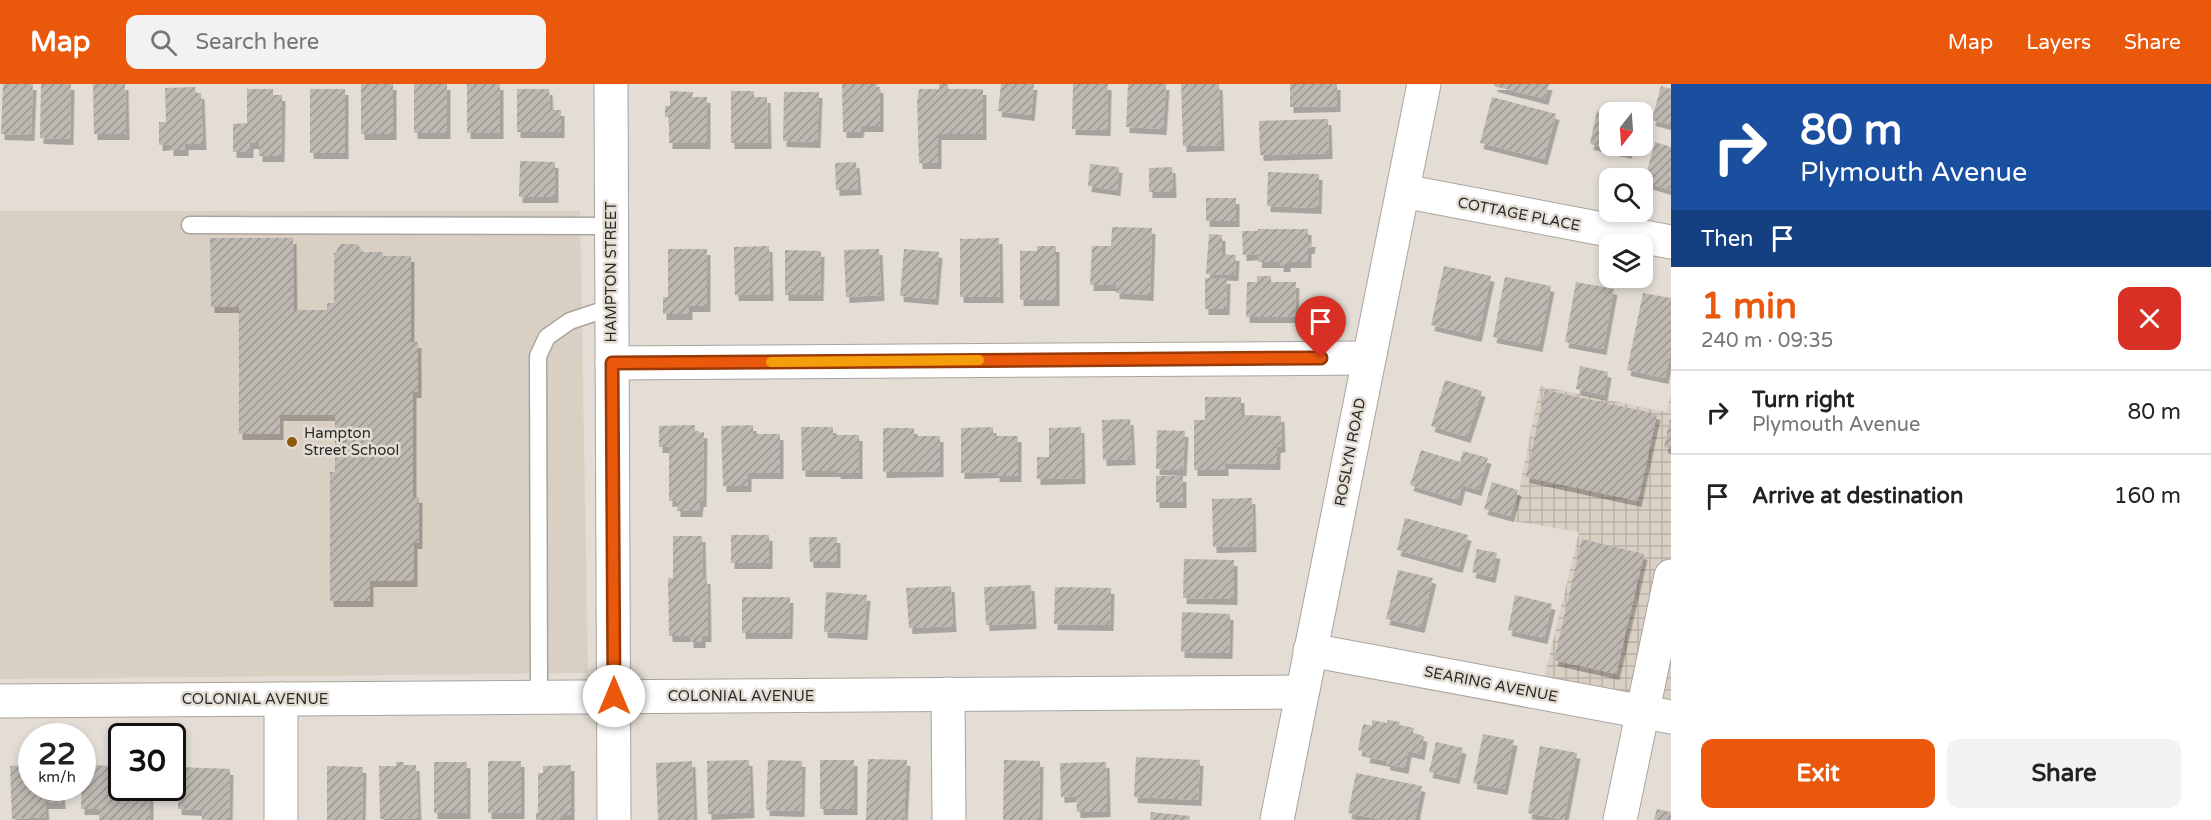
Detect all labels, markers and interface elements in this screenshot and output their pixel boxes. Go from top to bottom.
search box [126,15,546,69]
text: Map [30,25,90,59]
icon: search [147,26,180,59]
text: Search here [195,29,319,55]
text: Map [1948,30,1993,55]
text: Layers [2026,30,2091,55]
text: Share [2124,30,2181,55]
north arrow [1599,102,1653,156]
map controls [1599,102,1653,288]
text: 80 m [1800,105,1902,156]
icon: right [1701,108,1779,186]
text: Plymouth Avenue [1800,156,2027,189]
button: search [1599,168,1653,222]
street label: COTTAGE PLACE [1456,193,1582,235]
street label: HAMPTON STREET [602,202,620,342]
icon: arrive [1766,222,1799,255]
text: Then [1701,226,1754,252]
button: layers [1599,234,1653,288]
text: 1 min [1701,285,1797,328]
button: close [2118,287,2181,350]
pin [1295,296,1346,358]
icon: arrive [1304,305,1337,338]
text: 240 m · 09:35 [1701,329,1833,353]
text: Turn right [1752,387,1854,413]
street label: ROSLYN ROAD [1331,396,1369,508]
icon: right [1701,396,1734,429]
text: 80 m [2127,399,2181,425]
text: Plymouth Avenue [1752,413,1920,437]
place label: Hampton Street School [304,424,399,459]
marker: Hampton Street School [285,435,299,449]
icon: arrive [1701,480,1734,513]
text: Arrive at destination [1752,483,1963,509]
text: 160 m [2114,483,2181,509]
street label: SEARING AVENUE [1423,662,1559,706]
position arrow [582,664,646,728]
street label: COLONIAL AVENUE [668,687,814,705]
street label: COLONIAL AVENUE [182,690,328,708]
speed limit sign: 30 [108,723,186,801]
text: 22 [38,736,76,773]
button: Exit [1701,739,1935,808]
button: Share [1947,739,2181,808]
text: km/h [38,768,76,786]

